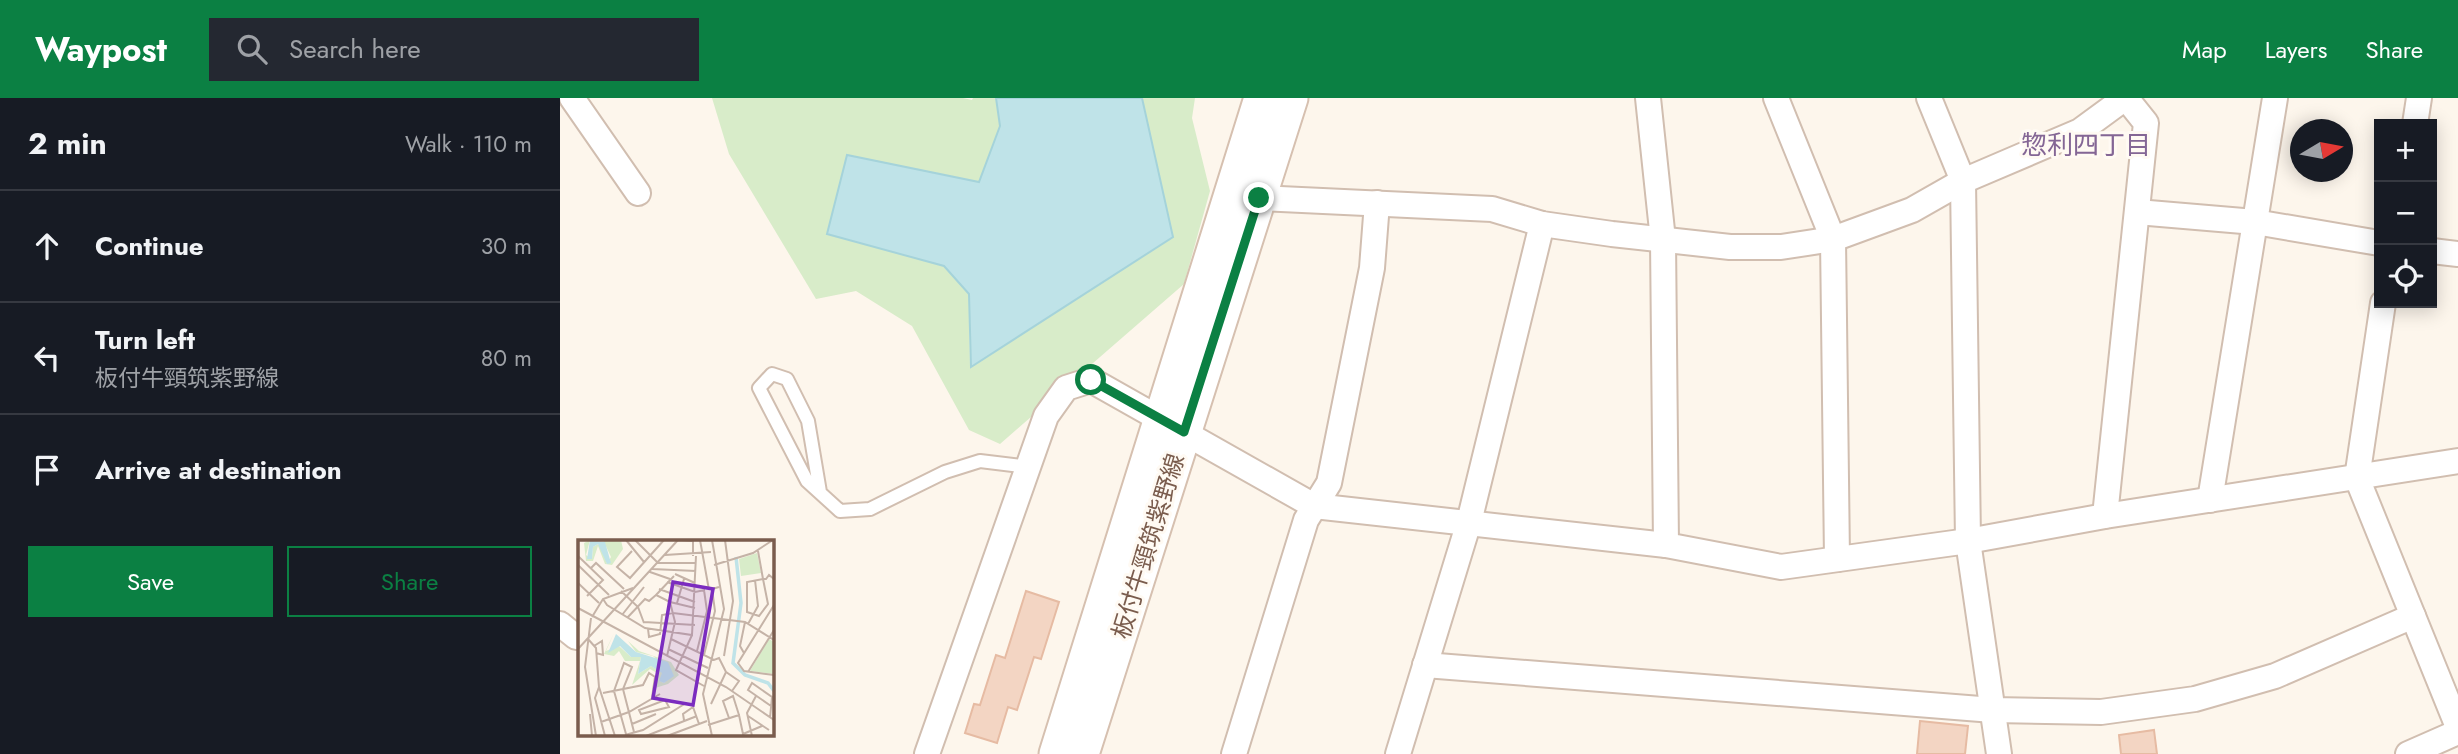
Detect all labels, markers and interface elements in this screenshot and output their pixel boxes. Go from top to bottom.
search box [209,18,699,81]
text: Waypost [35,26,167,73]
icon: search [233,30,271,68]
text: Search here [289,30,421,68]
text: Map [2182,32,2227,67]
text: Layers [2265,32,2327,67]
text: Share [2365,32,2423,67]
north arrow [2290,119,2353,182]
map controls [2374,119,2437,308]
button: + [2374,119,2437,182]
text: 2 min [28,122,107,165]
district label: 惣利四丁目 [2021,126,2151,164]
text: Walk · 110 m [405,127,532,161]
route end [1243,182,1274,213]
button: − [2374,182,2437,245]
icon: ahead [28,227,66,265]
text: Continue [95,227,204,265]
text: 30 m [481,229,532,263]
button: locate [2374,245,2437,308]
text: Turn left [95,321,195,359]
icon: left [28,339,66,377]
text: 80 m [481,341,532,375]
text: 板付牛頸筑紫野線 [95,361,279,395]
route start [1075,364,1106,395]
street label: 板付牛頸筑紫野線 [1103,449,1193,643]
icon: arrive [28,451,66,489]
text: Arrive at destination [95,451,342,489]
inset map [578,540,774,736]
button: Save [28,546,273,617]
button: Share [287,546,532,617]

